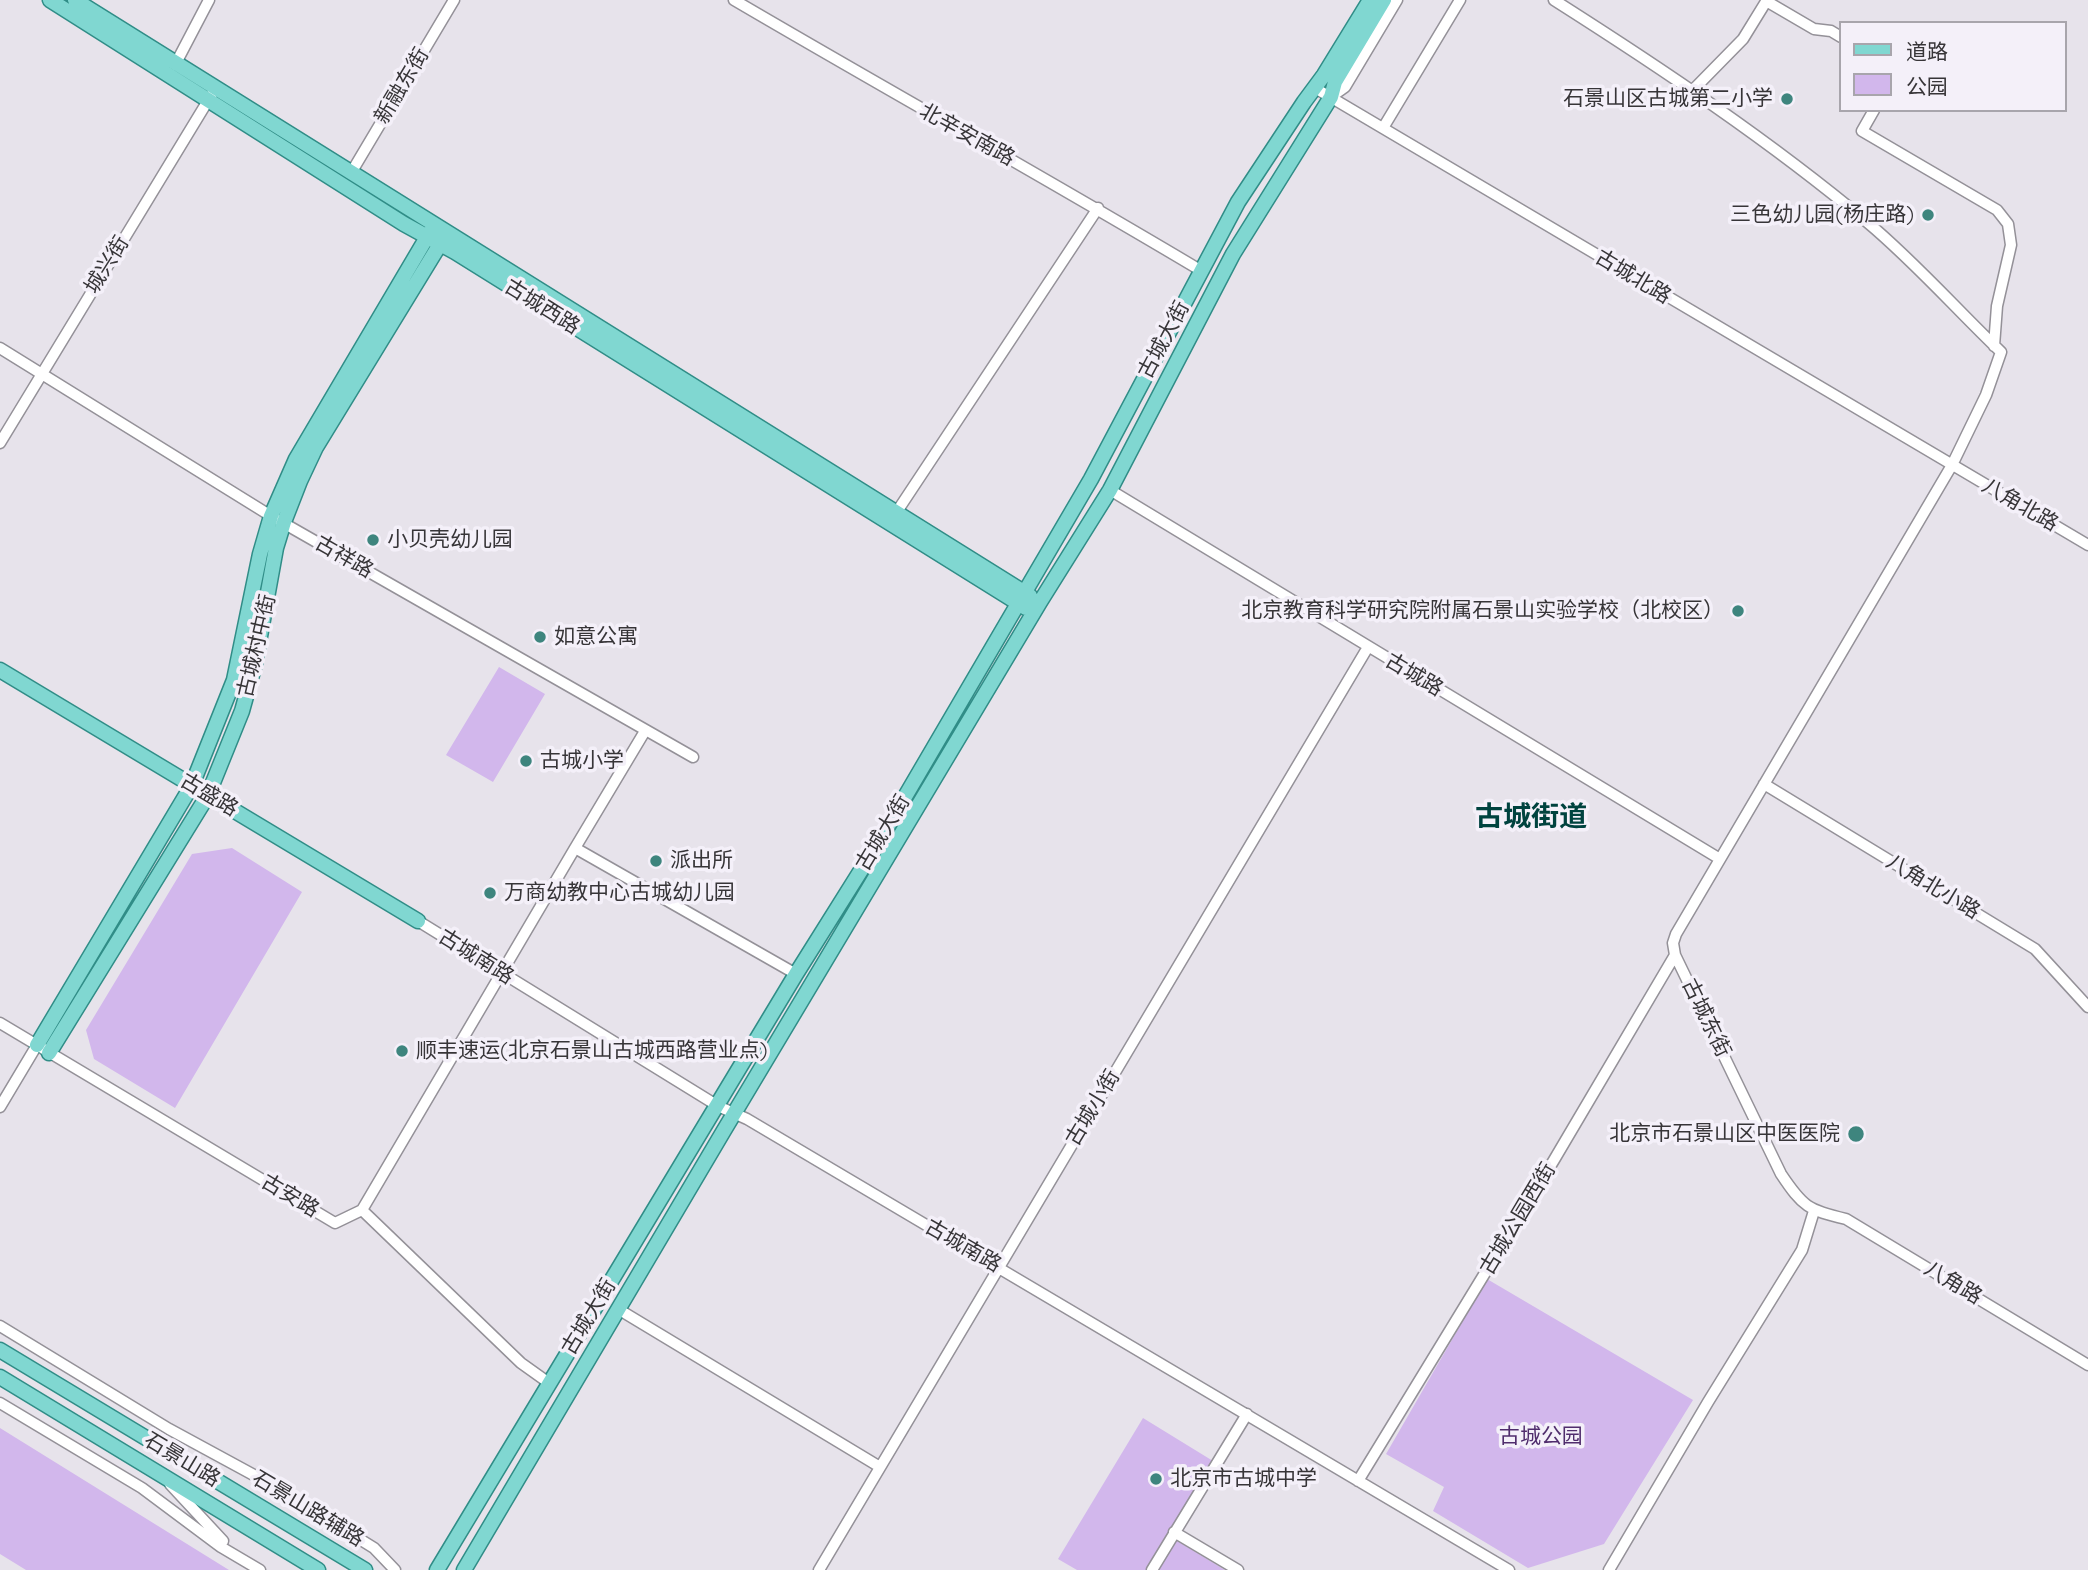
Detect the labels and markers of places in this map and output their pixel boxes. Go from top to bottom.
place label: 石景山区古城第二小学 [1563,86,1773,112]
marker: 石景山区古城第二小学 [1779,91,1795,107]
place label: 三色幼儿园(杨庄路) [1730,202,1914,228]
marker: 三色幼儿园(杨庄路) [1920,207,1936,223]
place label: 小贝壳幼儿园 [387,527,513,553]
marker: 小贝壳幼儿园 [365,532,381,548]
place label: 北京教育科学研究院附属石景山实验学校（北校区） [1241,598,1724,624]
marker: 北京教育科学研究院附属石景山实验学校（北校区） [1730,603,1746,619]
place label: 如意公寓 [554,624,638,650]
marker: 如意公寓 [532,629,548,645]
place label: 古城小学 [540,748,624,774]
marker: 古城小学 [518,753,534,769]
place label: 派出所 [670,848,733,874]
marker: 派出所 [648,853,664,869]
place label: 万商幼教中心古城幼儿园 [504,880,735,906]
marker: 万商幼教中心古城幼儿园 [482,885,498,901]
place label: 顺丰速运(北京石景山古城西路营业点) [416,1038,768,1064]
marker: 顺丰速运(北京石景山古城西路营业点) [394,1043,410,1059]
place label: 北京市石景山区中医医院 [1609,1121,1840,1147]
marker: 北京市石景山区中医医院 [1846,1124,1866,1144]
place label: 北京市古城中学 [1170,1466,1317,1492]
marker: 北京市古城中学 [1148,1471,1164,1487]

